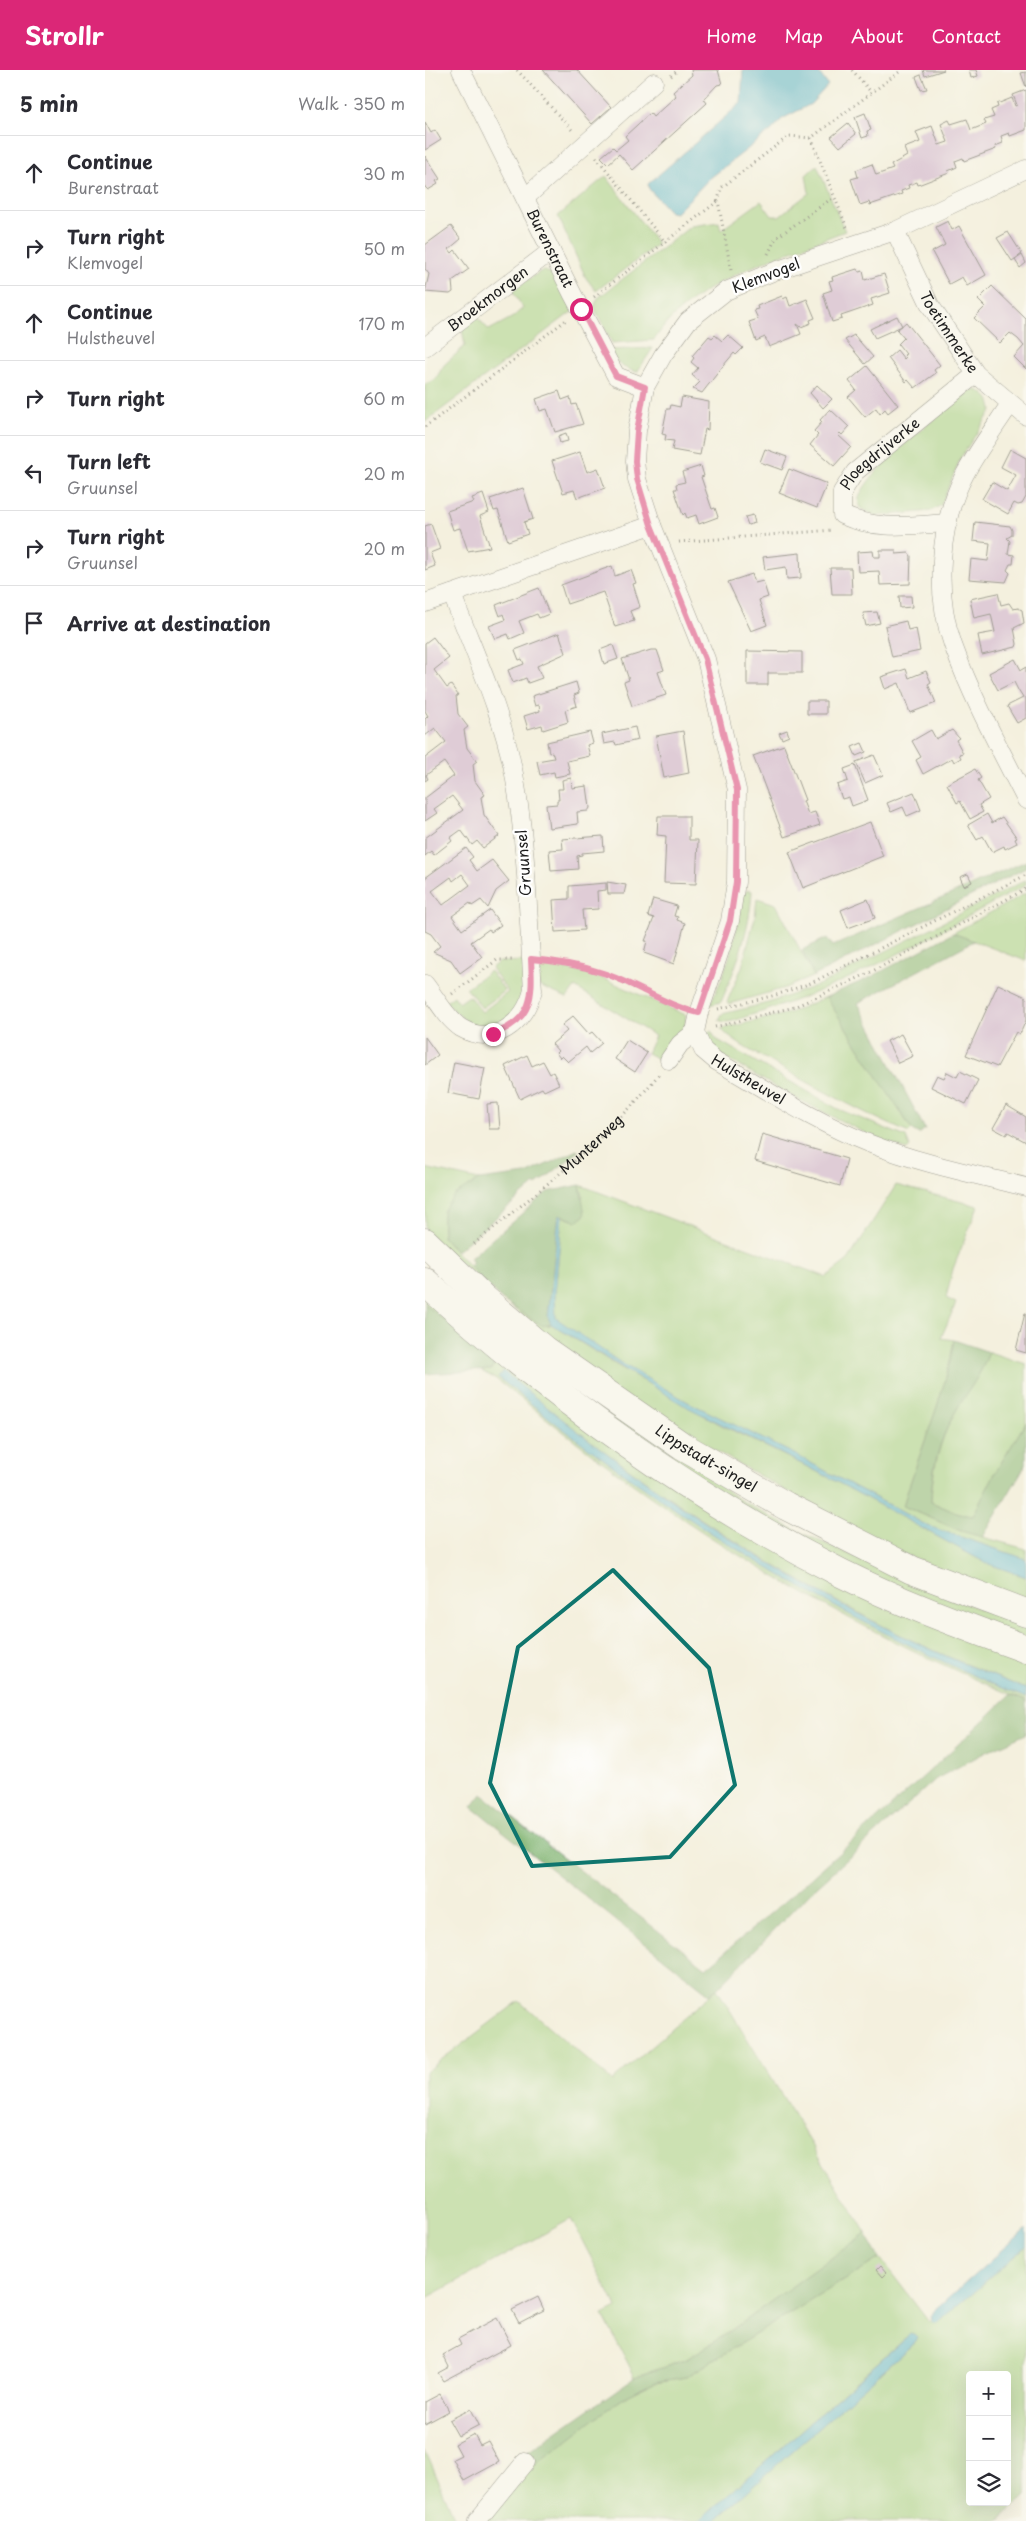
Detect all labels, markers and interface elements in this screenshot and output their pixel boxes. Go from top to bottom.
text: Strollr [25,17,104,53]
text: Home [706,22,756,49]
text: Map [784,22,823,49]
text: About [851,22,903,49]
text: Contact [931,22,1001,49]
text: 5 min [20,87,78,119]
text: Walk · 350 m [298,91,405,115]
text: Continue [67,147,153,175]
icon: ahead [20,159,48,187]
text: 30 m [363,161,405,185]
text: Burenstraat [67,175,159,199]
street label: Burenstraat [522,204,580,291]
text: Turn right [67,222,165,250]
icon: right [20,234,48,262]
text: 50 m [364,236,405,260]
text: Klemvogel [67,250,143,274]
street label: Klemvogel [728,251,803,298]
street label: Broekmorgen [441,259,533,336]
street label: Toetimmerke [915,287,985,377]
text: Continue [67,297,153,325]
route start [570,298,593,321]
icon: ahead [20,309,48,337]
text: 170 m [359,311,405,335]
text: Hulstheuvel [67,325,155,349]
icon: right [20,384,48,412]
text: Turn right [67,384,165,412]
text: 60 m [363,386,405,410]
street label: Ploegdrijverke [833,411,924,494]
text: Turn left [67,447,151,475]
icon: left [20,459,48,487]
text: 20 m [364,461,405,485]
text: Gruunsel [67,475,138,499]
text: Turn right [67,522,165,550]
icon: right [20,534,48,562]
text: 20 m [364,536,405,560]
text: Gruunsel [67,550,138,574]
icon: arrive [20,609,48,637]
text: Arrive at destination [67,609,271,637]
street label: Gruunsel [509,829,536,897]
route end [482,1023,505,1046]
street label: Hulstheuvel [708,1048,790,1109]
street label: Munterweg [553,1108,628,1179]
street label: Lippstadt-singel [651,1418,762,1497]
map controls [966,2371,1011,2506]
button: + [966,2371,1011,2416]
button: − [966,2416,1011,2461]
button: layers [966,2461,1011,2506]

